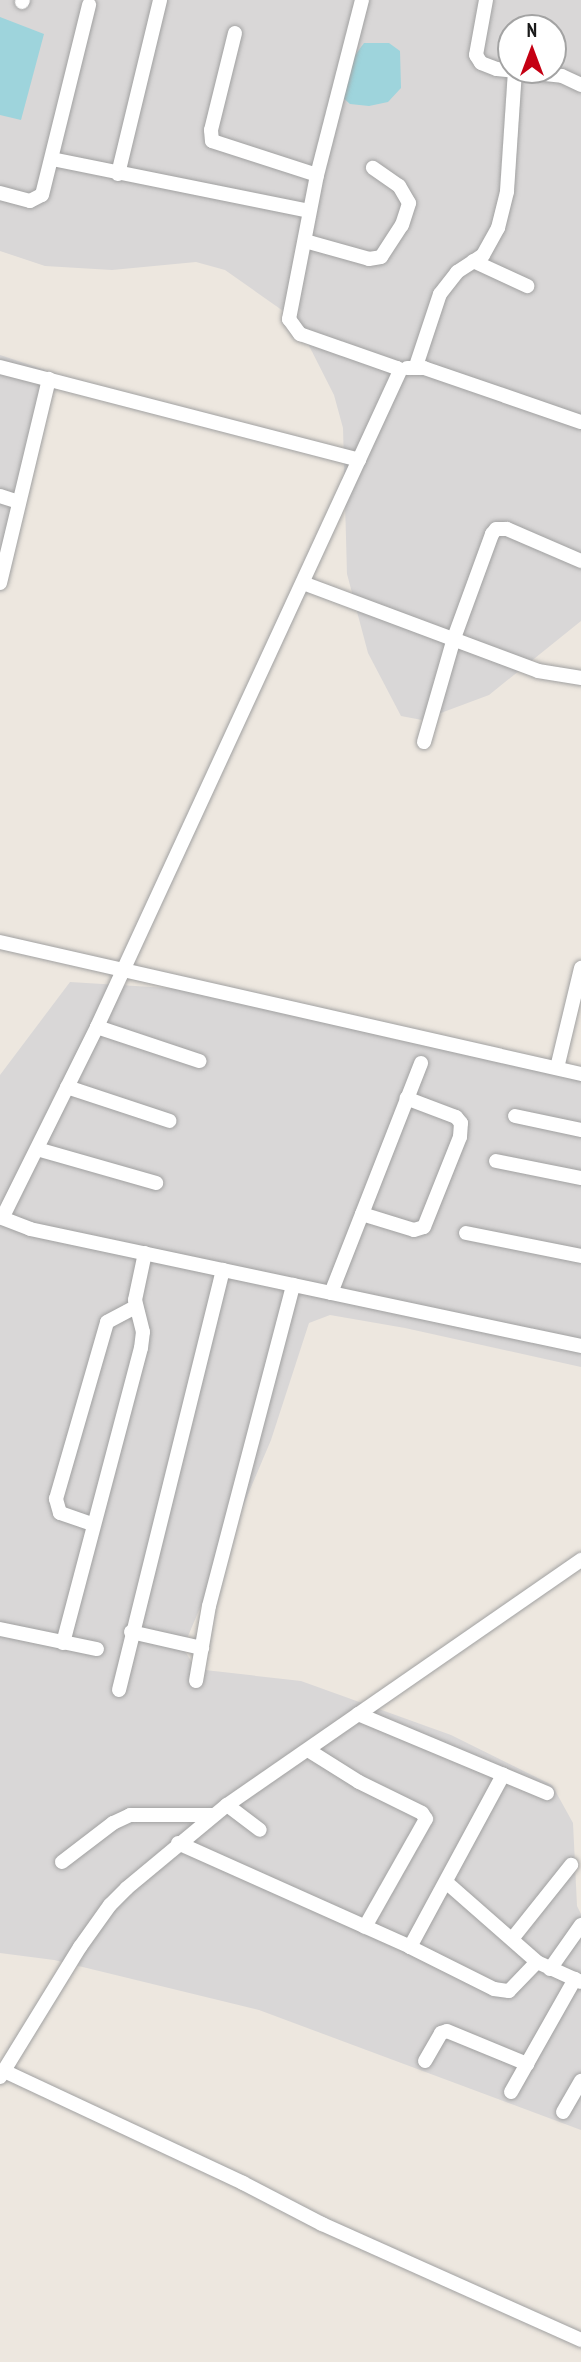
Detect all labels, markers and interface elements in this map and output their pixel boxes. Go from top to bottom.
north arrow [497,14,567,84]
text: N [527,18,537,42]

